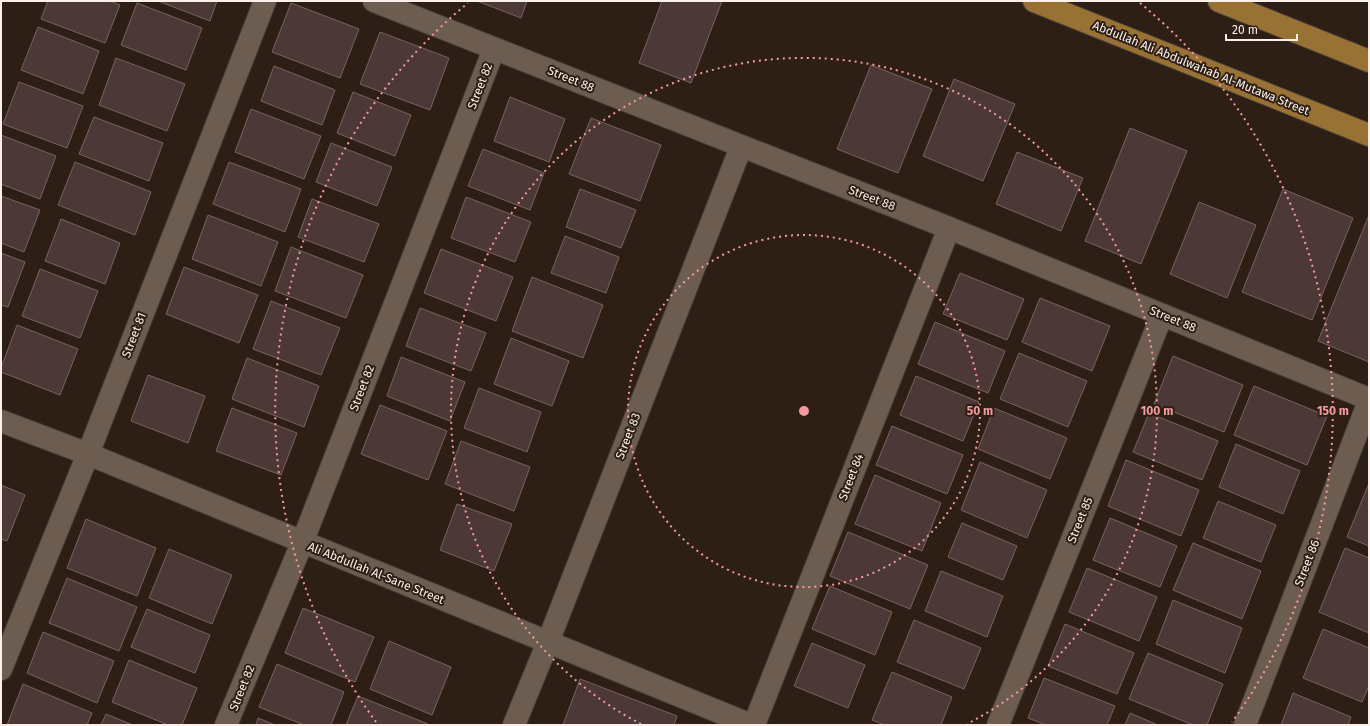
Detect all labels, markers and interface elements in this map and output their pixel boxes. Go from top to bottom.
scale bar [1226,16,1297,42]
street label: Abdullah Ali Abdulwahab Al-Mutawa Street [1091,18,1312,118]
text: 20 m [1232,23,1258,37]
street label: Street 82 [465,61,495,111]
street label: Street 88 [546,63,597,95]
street label: Street 88 [847,183,898,213]
street label: Street 88 [1148,303,1199,335]
street label: Street 81 [119,310,149,360]
street label: Street 82 [347,363,377,413]
centre of rings [797,404,811,418]
text: 50 m [967,404,993,418]
text: 100 m [1141,404,1173,418]
text: 150 m [1317,404,1349,418]
street label: Street 83 [613,411,643,461]
street label: Street 84 [836,451,866,502]
street label: Street 85 [1064,495,1096,545]
street label: Street 86 [1292,538,1322,588]
street label: Ali Abdullah Al-Sane Street [306,539,447,607]
street label: Street 82 [226,663,258,713]

